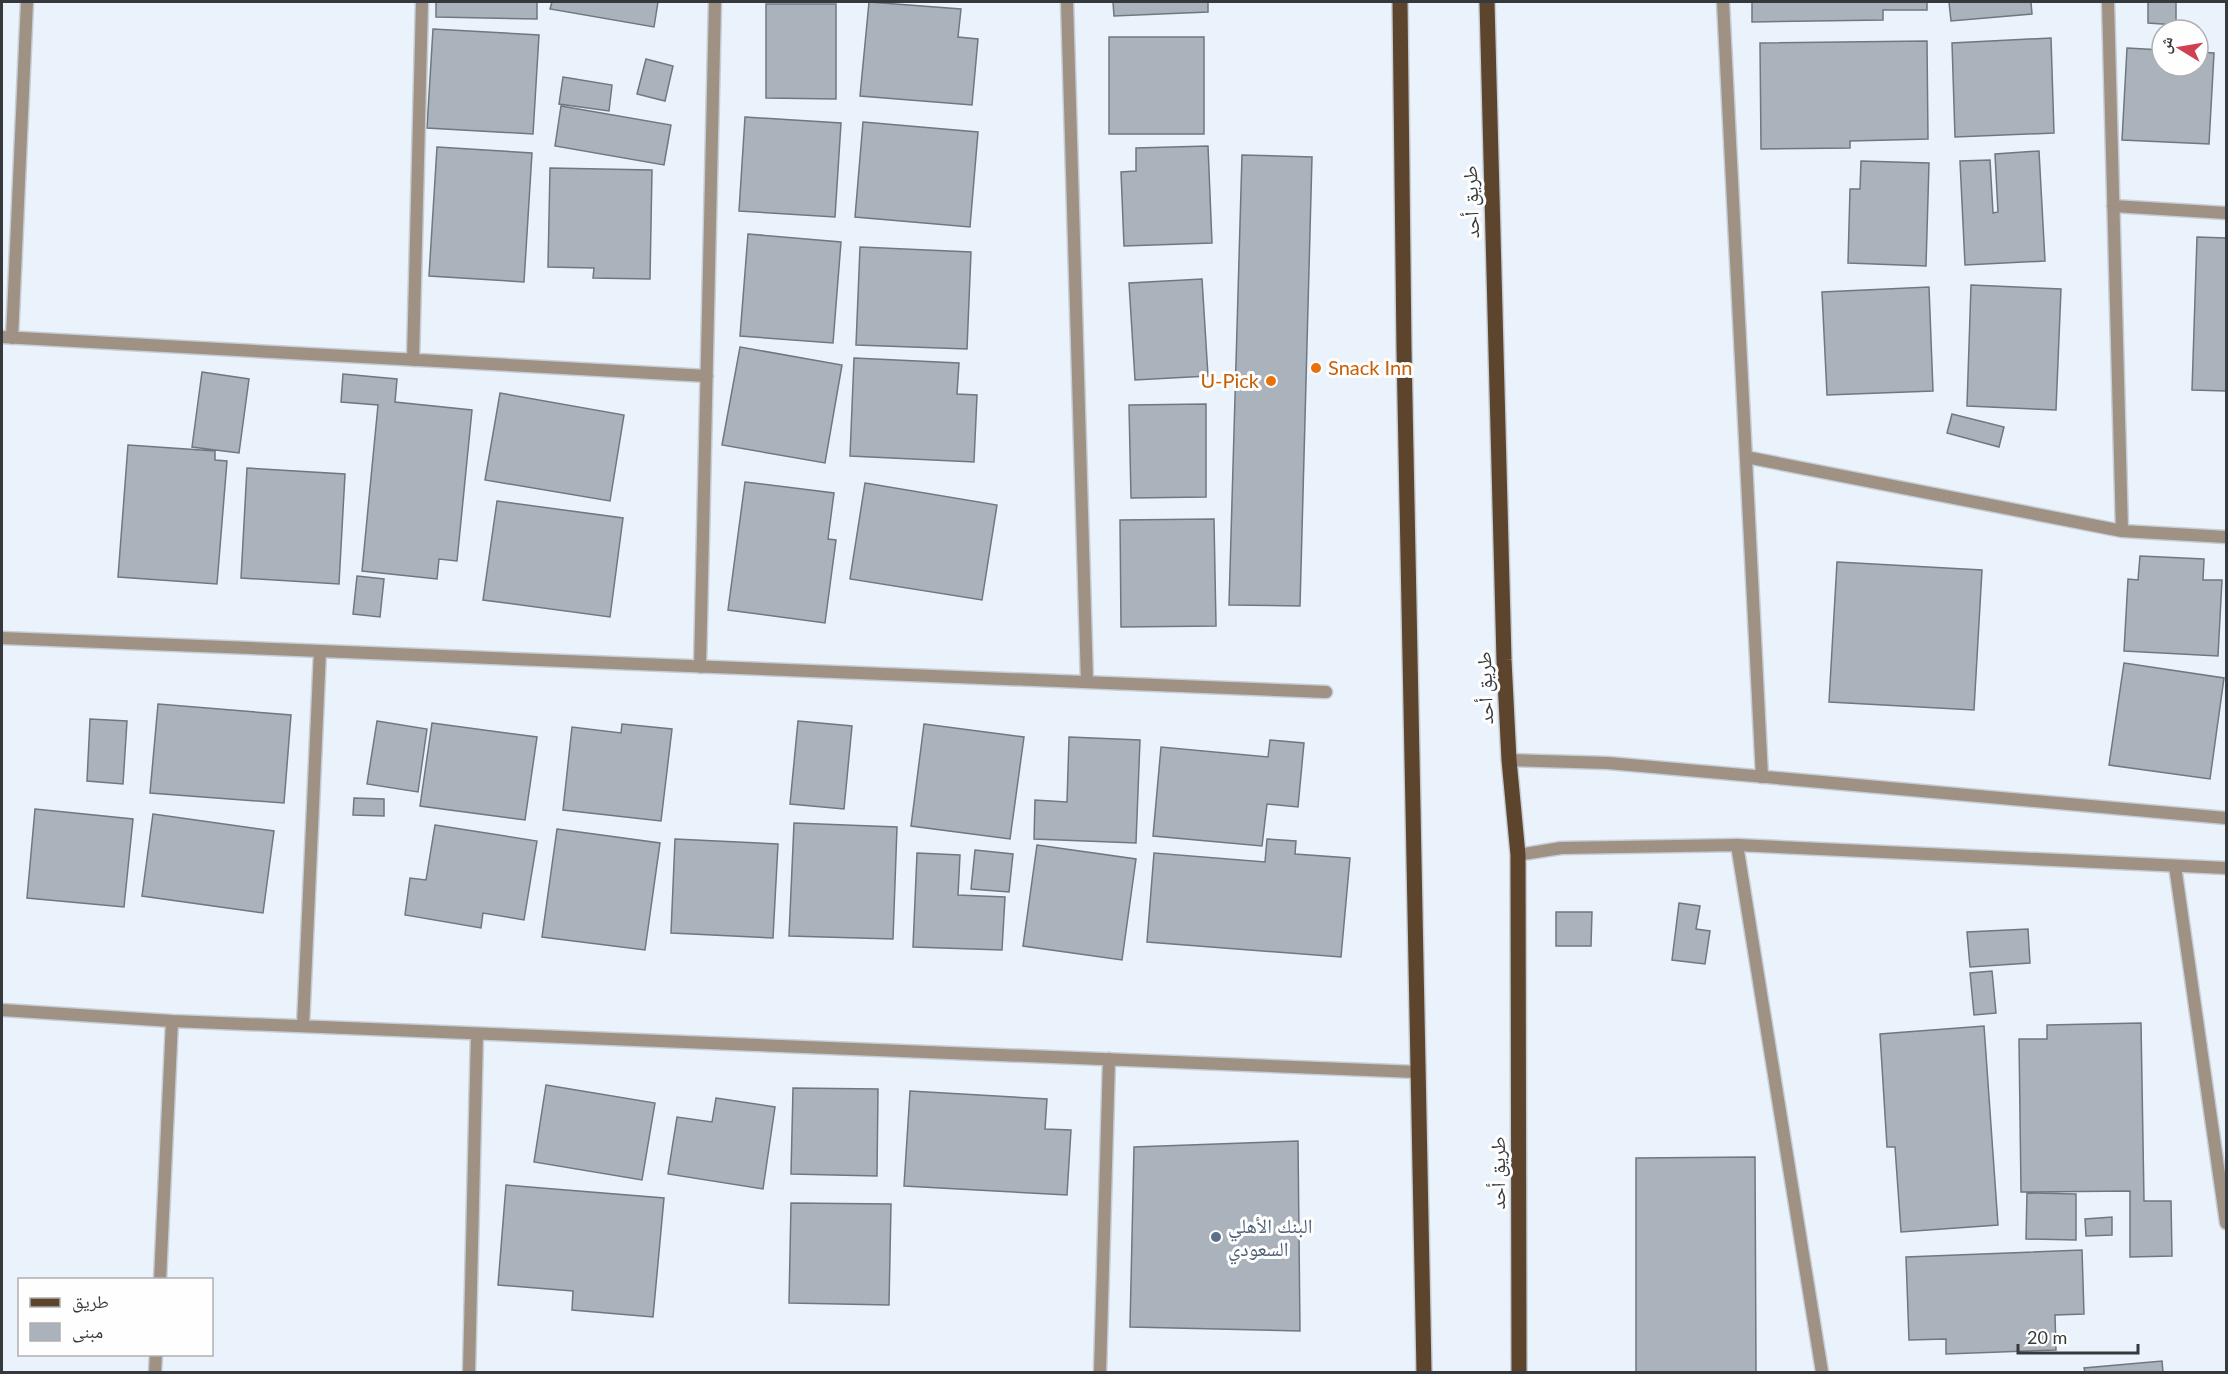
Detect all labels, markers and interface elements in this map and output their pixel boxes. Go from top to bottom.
north arrow [2150,18,2210,78]
text: ش [2154,35,2177,55]
street label: طريق أحد [1457,165,1484,239]
place label: Snack Inn [1328,355,1412,379]
marker: Snack Inn [1309,361,1323,375]
place label: U-Pick [1200,368,1260,392]
marker: U-Pick [1264,374,1278,388]
street label: طريق أحد [1471,651,1498,725]
street label: طريق أحد [1485,1136,1510,1210]
place label: البنك الأهلي السعودي [1228,1213,1312,1265]
marker: البنك الأهلي السعودي [1209,1230,1223,1244]
legend [18,1278,213,1356]
text: طريق [72,1290,109,1313]
scale bar [2018,1317,2138,1355]
text: مبنى [72,1320,103,1343]
text: 20 m [2027,1326,2067,1348]

